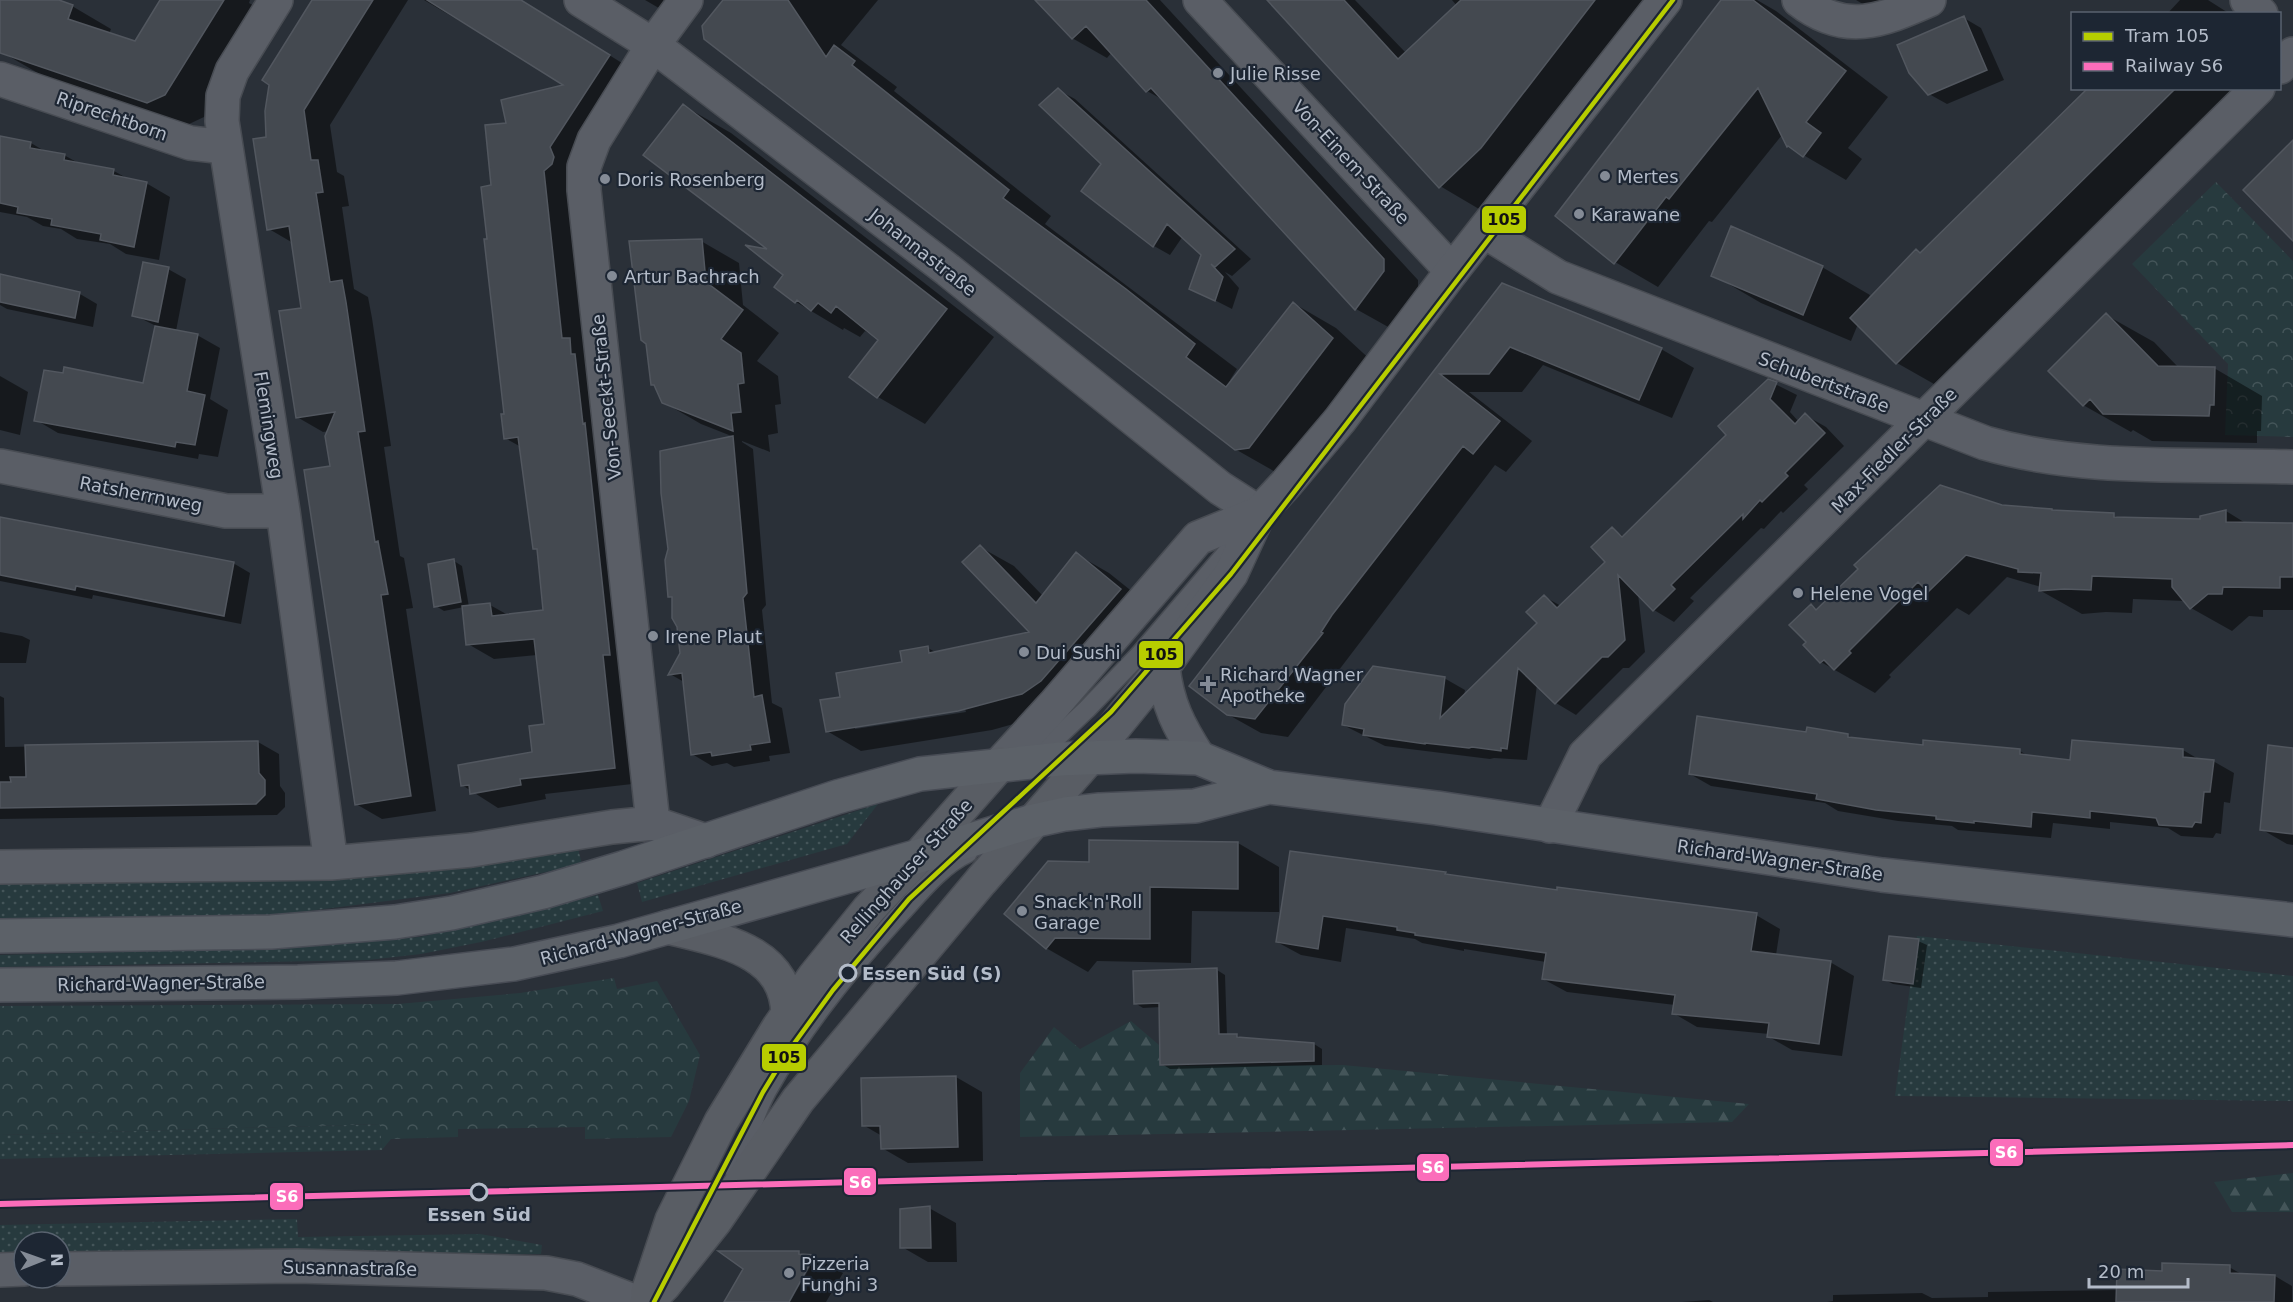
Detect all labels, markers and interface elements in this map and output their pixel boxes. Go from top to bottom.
legend [2071,12,2281,90]
text: Tram 105 [2124,25,2209,46]
text: Railway S6 [2125,55,2223,76]
place label: Julie Risse [1229,63,1321,84]
marker: Julie Risse [1211,66,1225,80]
street label: Riprechtborn [54,87,170,145]
street label: Von-Einem-Straße [1288,96,1414,228]
place label: Mertes [1617,166,1679,187]
place label: Doris Rosenberg [617,169,765,190]
marker: Mertes [1598,169,1612,183]
marker: Doris Rosenberg [598,172,612,186]
street label: Johannastraße [865,203,981,300]
place label: Karawane [1591,204,1680,225]
line badge: 105 [1481,205,1527,234]
marker: Karawane [1572,207,1586,221]
text: 105 [1487,210,1521,229]
place label: Artur Bachrach [624,266,760,287]
marker: Artur Bachrach [605,269,619,283]
street label: Von-Seeckt-Straße [587,313,625,481]
street label: Schubertstraße [1756,347,1892,417]
street label: Flemingweg [250,370,288,480]
street label: Max-Fiedler-Straße [1827,383,1961,517]
street label: Ratsherrnweg [78,472,204,516]
place label: Helene Vogel [1810,583,1928,604]
marker: Helene Vogel [1791,586,1805,600]
place label: Irene Plaut [665,626,762,647]
marker: Irene Plaut [646,629,660,643]
line badge: 105 [1138,640,1184,669]
place label: Dui Sushi [1036,642,1121,663]
marker: Dui Sushi [1017,645,1031,659]
text: 105 [1144,645,1178,664]
place label: Richard Wagner Apotheke [1220,664,1364,706]
marker: Richard Wagner Apotheke [1201,677,1215,691]
street label: Rellinghauser Straße [836,794,976,948]
street label: Richard-Wagner-Straße [1676,835,1884,885]
place label: Snack'n'Roll Garage [1034,891,1142,933]
street label: Richard-Wagner-Straße [538,895,744,969]
marker: Snack'n'Roll Garage [1015,904,1029,918]
place label: Essen Süd (S) [862,963,1001,984]
marker: Essen Süd (S) [839,964,857,982]
street label: Richard-Wagner-Straße [57,971,265,995]
line badge: 105 [761,1043,807,1072]
text: 105 [767,1048,801,1067]
line badge: S6 [1989,1138,2024,1167]
text: S6 [1995,1143,2017,1162]
line badge: S6 [1416,1153,1450,1182]
text: S6 [1422,1158,1444,1177]
line badge: S6 [843,1167,877,1196]
text: S6 [849,1173,871,1192]
line badge: S6 [269,1182,304,1211]
marker: Essen Süd [470,1183,488,1201]
text: S6 [276,1187,298,1206]
place label: Essen Süd [427,1204,531,1225]
north arrow [12,1230,72,1290]
scale bar [2089,1251,2188,1289]
text: N [47,1253,66,1267]
place label: Pizzeria Funghi 3 [801,1253,878,1295]
street label: Susannastraße [283,1256,417,1280]
text: 20 m [2098,1261,2144,1282]
marker: Pizzeria Funghi 3 [782,1266,796,1280]

